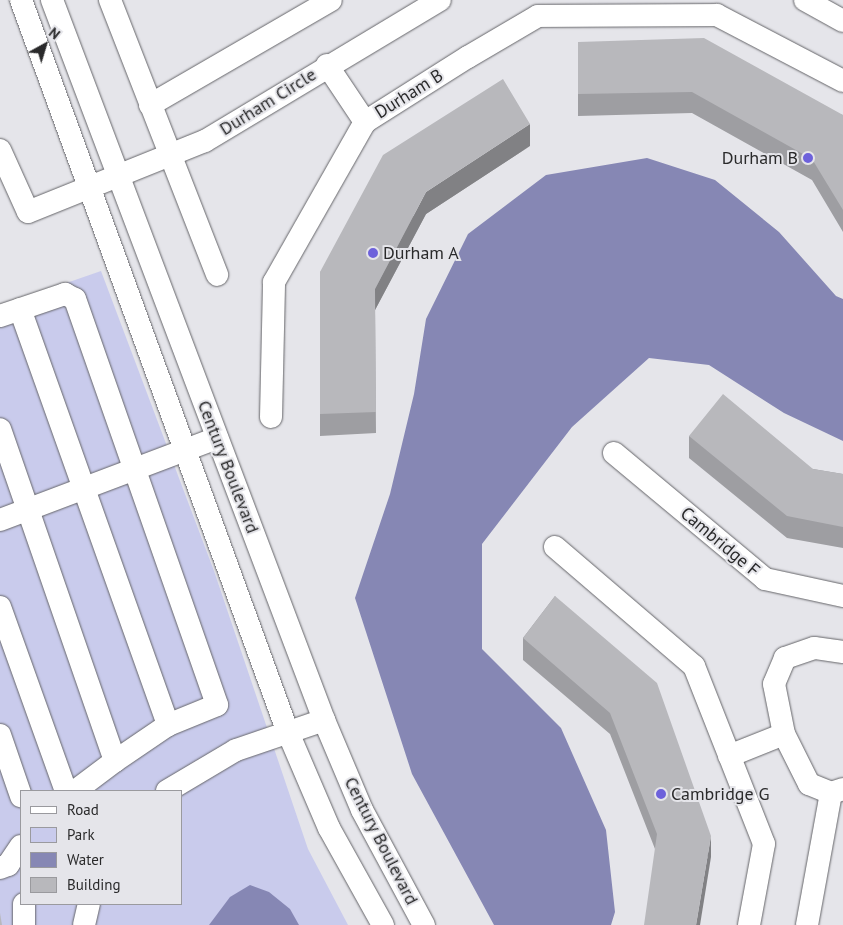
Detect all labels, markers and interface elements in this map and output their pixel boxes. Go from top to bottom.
north arrow [20,20,70,70]
text: N [45,23,64,43]
street label: Durham Circle [216,64,320,140]
street label: Durham B [371,65,447,123]
place label: Durham B [722,147,798,169]
marker: Durham B [802,152,814,164]
place label: Durham A [383,242,459,264]
marker: Durham A [367,247,379,259]
street label: Century Boulevard [193,397,263,537]
street label: Cambridge F [676,503,764,581]
street label: Century Boulevard [339,773,423,909]
place label: Cambridge G [671,783,769,805]
marker: Cambridge G [655,788,667,800]
legend [20,790,182,905]
text: Road [67,800,99,819]
text: Park [67,825,95,844]
text: Water [67,850,104,869]
text: Building [67,875,121,894]

